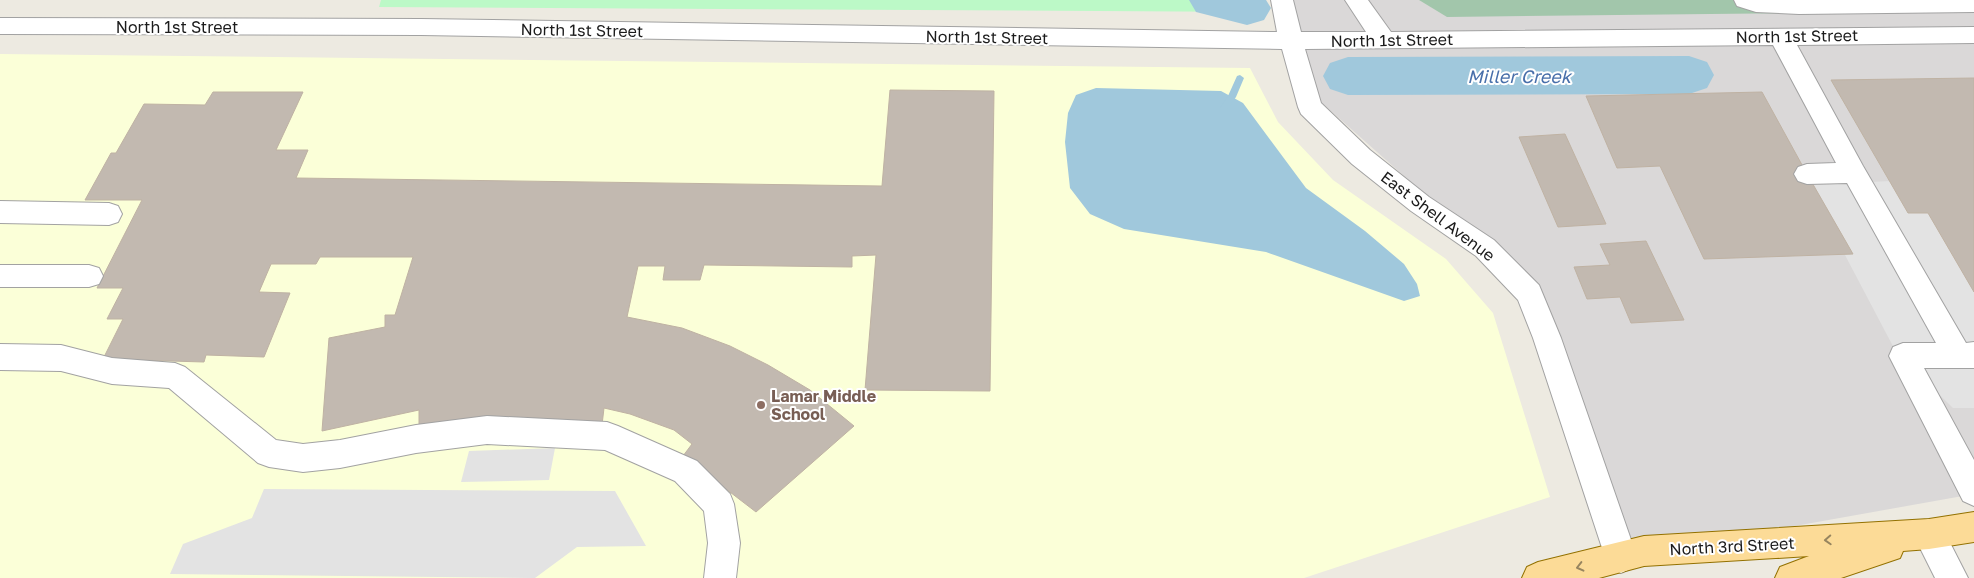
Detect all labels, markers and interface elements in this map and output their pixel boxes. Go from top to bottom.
street label: North 1st Street [116,17,238,37]
street label: North 1st Street [521,19,643,41]
street label: North 1st Street [1736,25,1858,47]
street label: North 1st Street [926,26,1048,48]
street label: North 1st Street [1331,29,1453,51]
water label: Miller Creek [1467,65,1573,87]
street label: East Shell Avenue [1377,167,1499,265]
place label: Lamar Middle School [771,386,876,424]
marker: Lamar Middle School [755,399,767,411]
street label: North 3rd Street [1669,533,1795,559]
one-way arrow [1824,535,1832,546]
one-way arrow [1576,561,1585,572]

